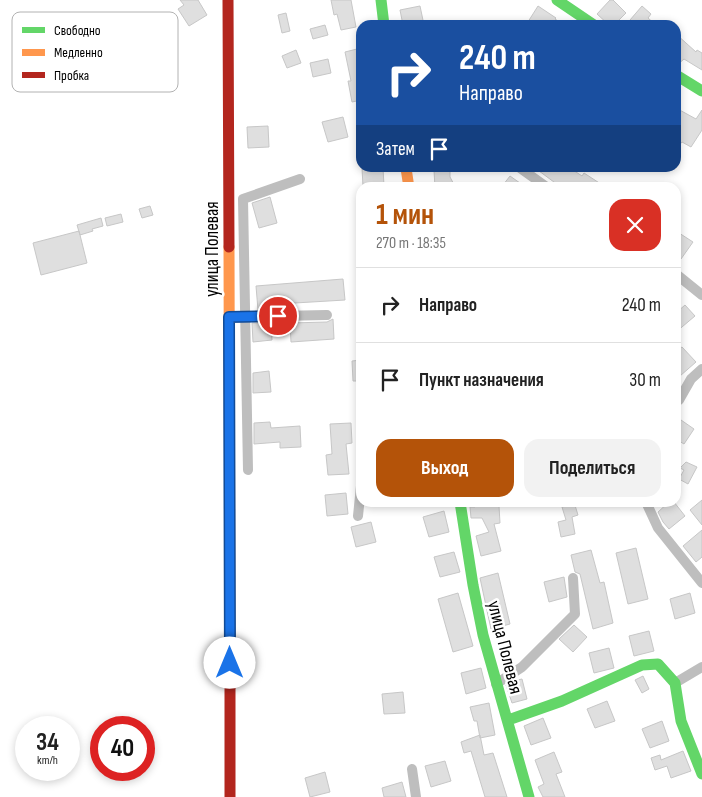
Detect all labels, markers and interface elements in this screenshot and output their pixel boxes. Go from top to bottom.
legend [12,12,178,92]
text: Свободно [54,22,101,39]
text: 240 m [459,37,536,80]
icon: right [376,40,441,105]
text: Медленно [54,44,103,61]
text: Пробка [54,67,89,84]
text: Направо [459,80,523,107]
icon: arrive [425,135,453,163]
text: Затем [376,138,415,161]
text: 1 мин [376,197,434,233]
button: close [609,199,661,251]
street label: улица Полевая [201,201,224,297]
text: 270 m · 18:35 [376,234,446,253]
icon: right [376,291,404,319]
text: Направо [419,294,477,317]
text: 240 m [622,294,661,317]
pin [257,295,299,337]
icon: arrive [264,302,292,330]
icon: arrive [376,366,404,394]
text: Пункт назначения [419,369,544,392]
text: 30 m [629,369,661,392]
button: Выход [376,439,514,497]
button: Поделиться [524,439,661,497]
street label: улица Полевая [482,598,527,696]
position arrow [203,636,255,688]
speed limit sign: 40 [90,716,155,781]
text: 34 [36,727,59,758]
text: km/h [37,753,58,768]

